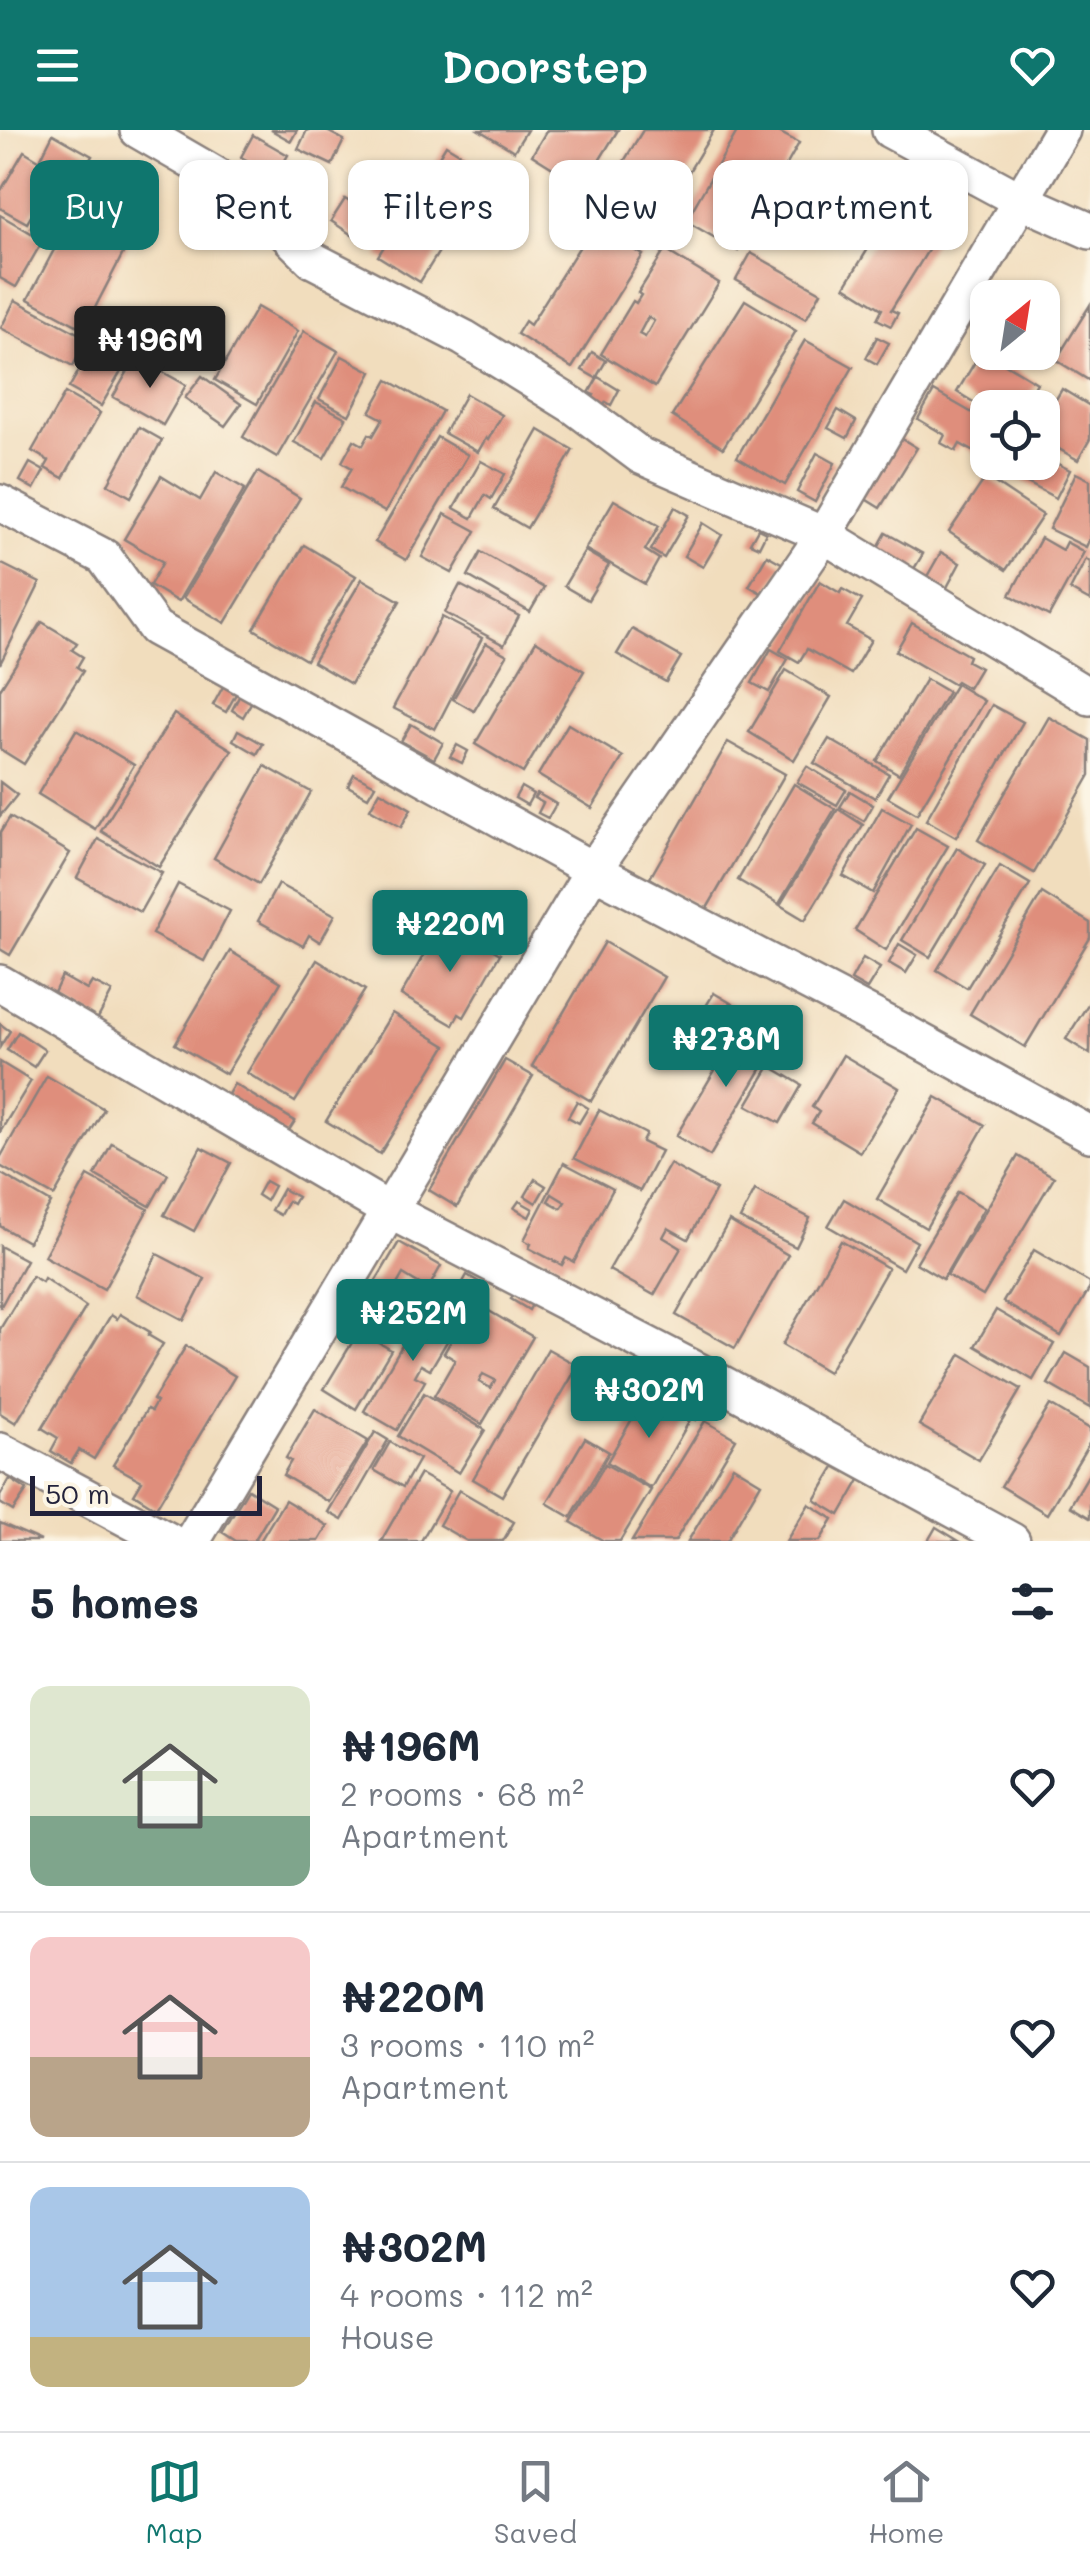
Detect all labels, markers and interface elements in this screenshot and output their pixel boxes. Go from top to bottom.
text: Doorstep [442,36,648,94]
icon: menu [30,38,85,93]
icon: heart [1005,38,1060,93]
chip: Buy [30,160,159,250]
chip: Rent [179,160,328,250]
chip: Filters [348,160,529,250]
chip: New [549,160,693,250]
chip: Apartment [713,160,968,250]
north arrow [970,280,1060,370]
map controls [970,280,1060,480]
pin: ₦196M [80,306,220,391]
text: ₦196M [96,317,204,359]
button: locate [970,390,1060,480]
pin: ₦220M [380,890,520,975]
text: ₦220M [394,901,506,943]
pin: ₦278M [656,1005,796,1090]
text: ₦278M [671,1016,781,1058]
pin: ₦252M [343,1279,483,1364]
text: ₦252M [358,1290,468,1332]
pin: ₦302M [579,1356,719,1441]
text: ₦302M [593,1367,705,1409]
scale bar [30,1471,262,1516]
text: 50 m [45,1475,110,1511]
text: 5 homes [30,1574,199,1629]
icon: filters [1005,1574,1060,1629]
text: ₦196M [340,1717,481,1772]
icon: home [110,1726,230,1846]
icon: heart [1005,1759,1060,1814]
text: 2 rooms · 68 m² [340,1772,584,1814]
text: Apartment [340,1814,509,1856]
text: ₦220M [340,1968,486,2023]
icon: home [110,1977,230,2097]
icon: heart [1005,2010,1060,2065]
text: 3 rooms · 110 m² [340,2023,595,2065]
text: Apartment [340,2065,509,2107]
text: ₦302M [340,2218,487,2273]
icon: home [110,2227,230,2347]
icon: heart [1005,2260,1060,2315]
text: 4 rooms · 112 m² [340,2273,593,2315]
text: House [340,2315,435,2357]
tab: Map [146,2454,203,2550]
tab: Saved [494,2454,577,2550]
tab: Home [868,2454,944,2550]

